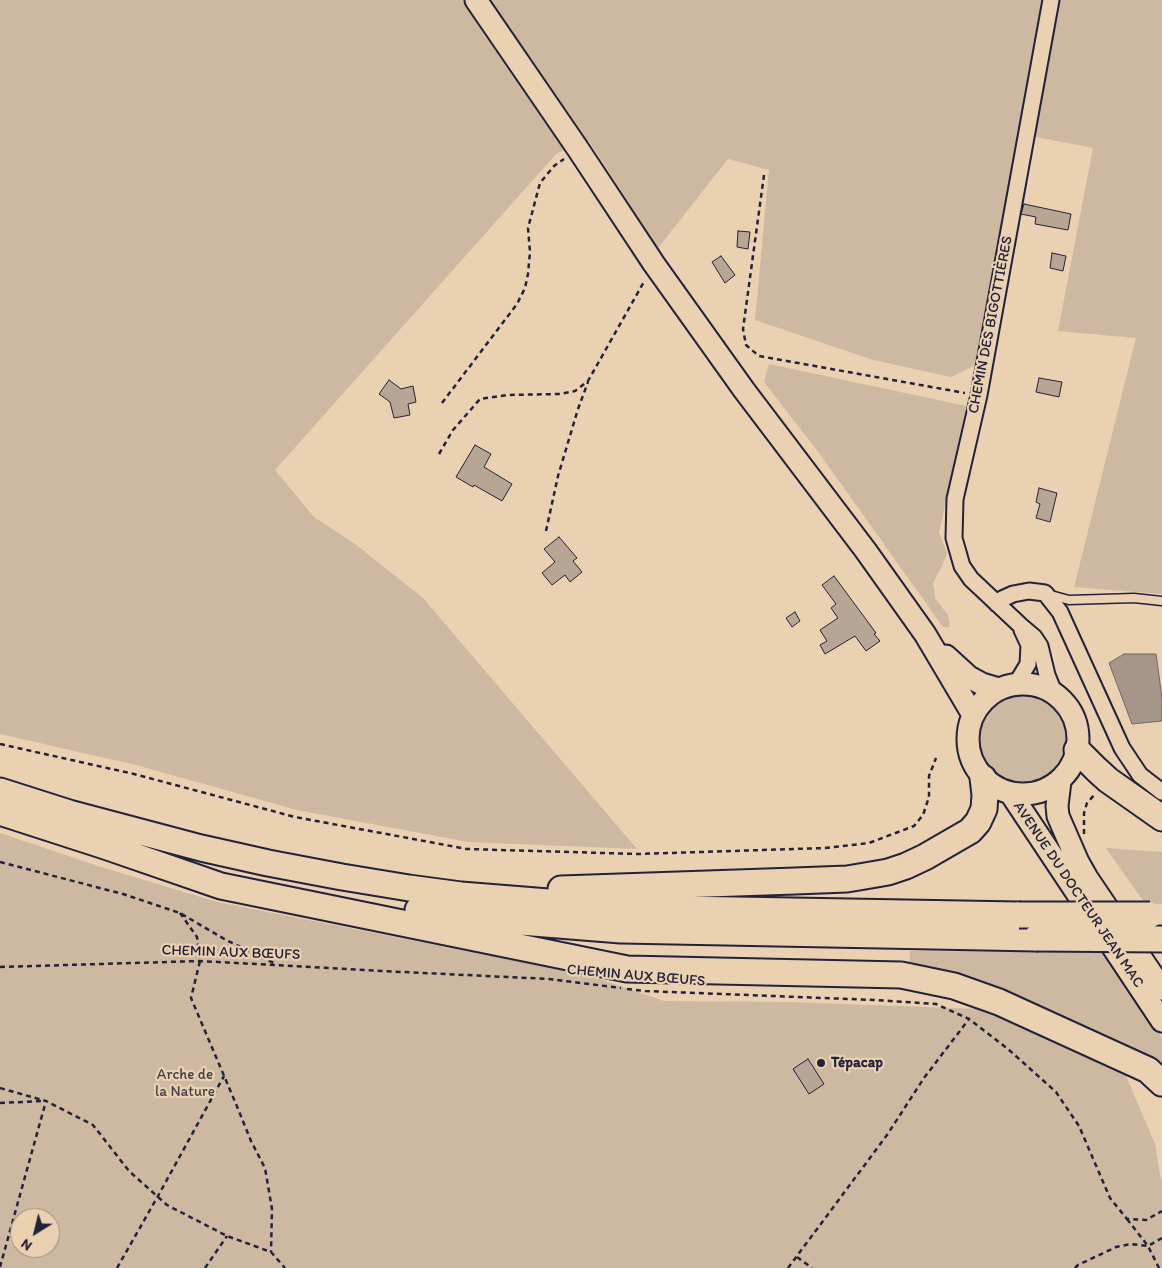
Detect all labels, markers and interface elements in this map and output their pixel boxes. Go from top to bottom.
street label: CHEMIN DES BIGOTTIÈRES [965,235,1017,415]
street label: AVENUE DU DOCTEUR JEAN MAC [1009,798,1147,992]
street label: CHEMIN AUX BŒUFS [161,942,301,964]
street label: CHEMIN AUX BŒUFS [566,961,706,991]
place label: Tépacap [831,1054,883,1072]
marker: Tépacap [815,1057,827,1069]
park label: Arche de la Nature [155,1066,215,1101]
north arrow [10,1208,60,1258]
text: N [18,1235,35,1254]

